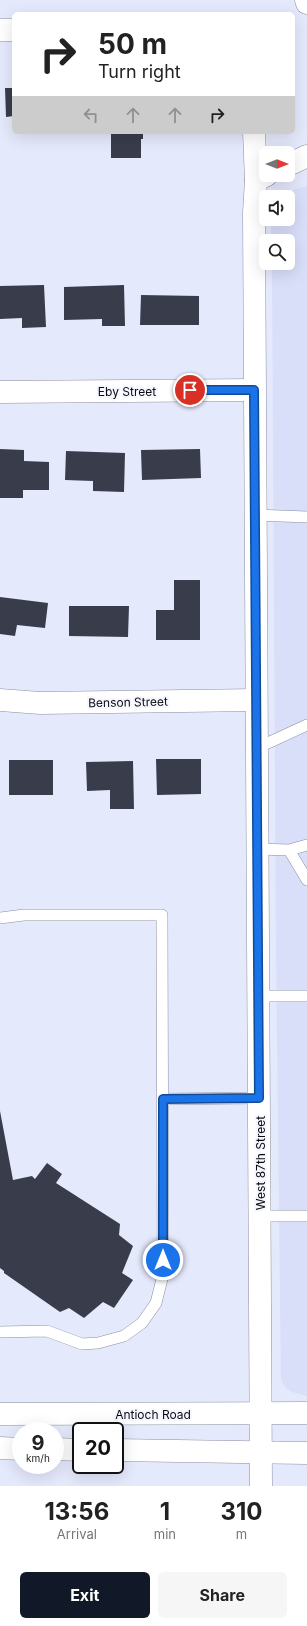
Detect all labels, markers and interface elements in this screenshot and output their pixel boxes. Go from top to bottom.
text: 50 m [98,27,167,61]
icon: right [32,28,84,80]
text: Turn right [98,61,181,82]
icon: left [80,104,102,126]
icon: ahead [122,104,144,126]
icon: ahead [164,104,186,126]
icon: right [206,104,228,126]
north arrow [259,146,295,182]
map controls [259,146,295,270]
button: sound [259,190,295,226]
button: search [259,234,295,270]
pin [173,373,207,407]
icon: arrive [179,379,201,401]
street label: Eby Street [98,384,156,399]
street label: Benson Street [88,694,168,710]
street label: West 87th Street [253,1116,268,1210]
position arrow [142,1239,184,1281]
street label: Antioch Road [115,1407,191,1422]
speed limit sign: 20 [72,1422,124,1474]
text: 9 [31,1431,44,1455]
text: km/h [26,1452,50,1464]
text: 13:56 [44,1497,109,1526]
text: 1 [160,1497,170,1526]
text: 310 [220,1497,262,1526]
text: Arrival [57,1526,97,1542]
text: min [154,1526,176,1542]
text: m [236,1526,247,1542]
button: Exit [20,1572,150,1618]
button: Share [158,1572,287,1618]

